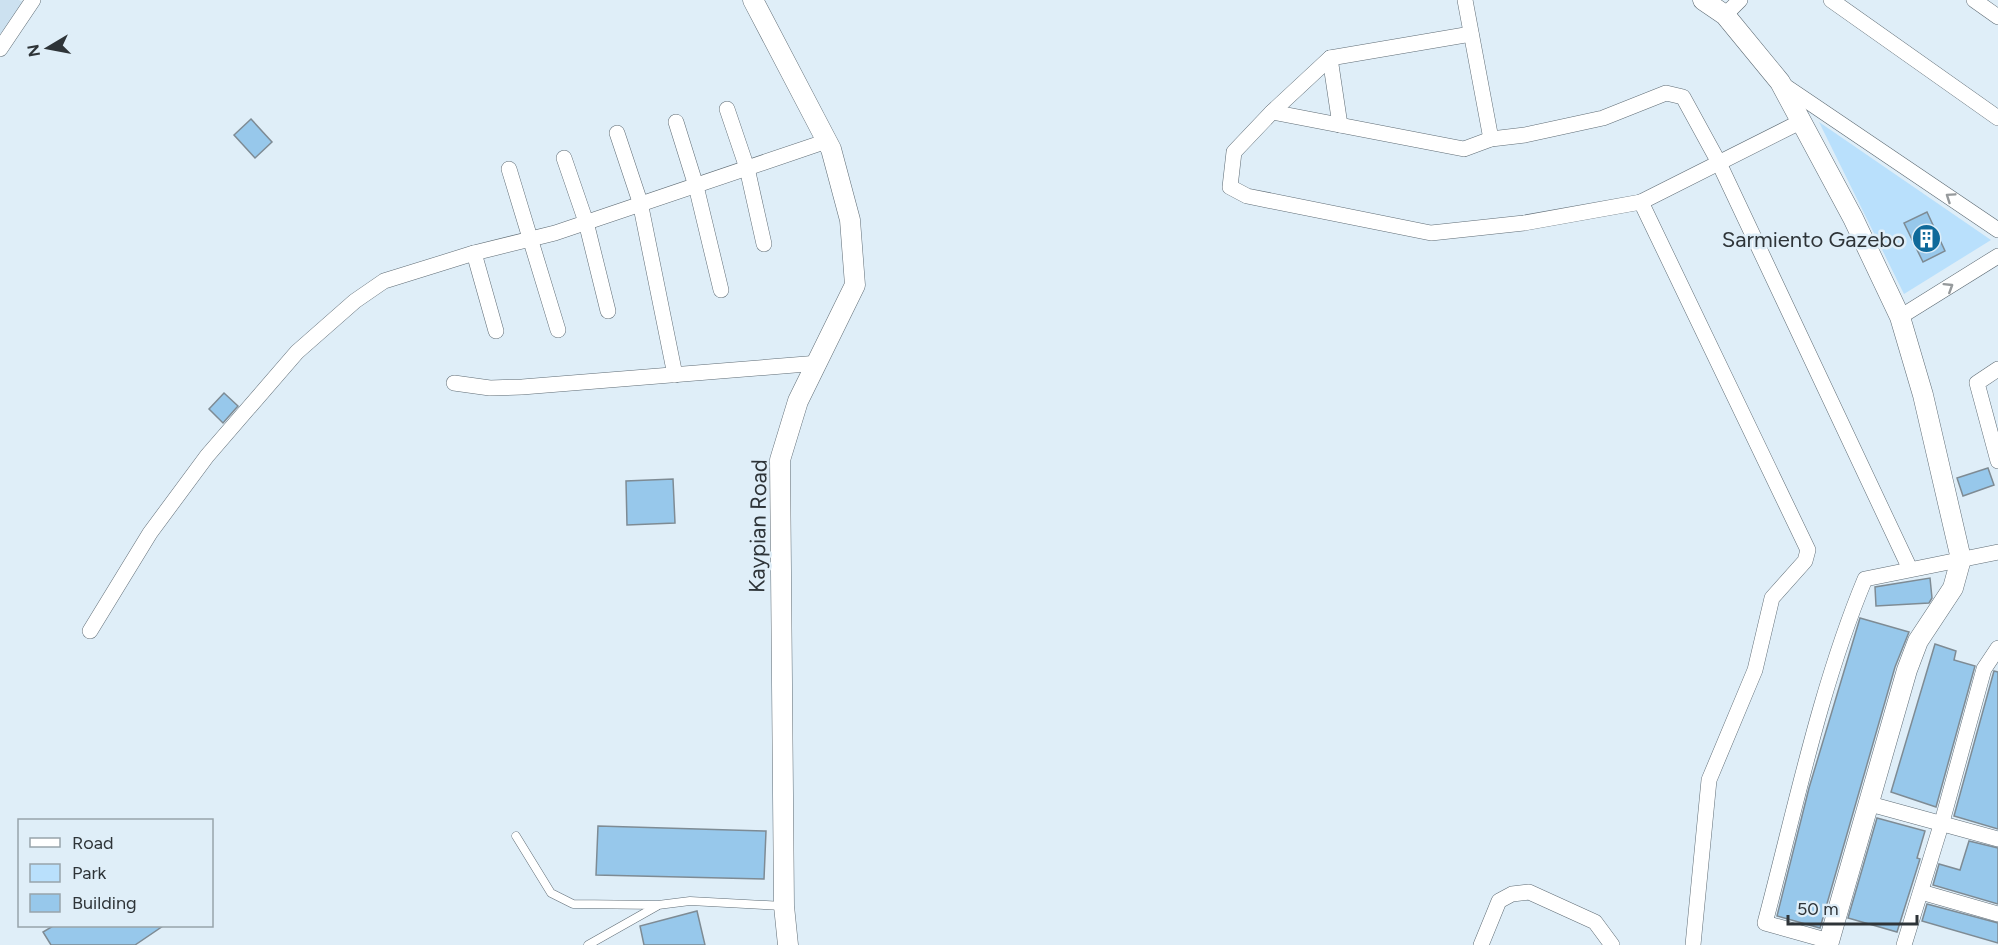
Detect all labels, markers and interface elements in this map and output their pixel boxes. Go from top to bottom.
north arrow [18,18,78,78]
text: N [23,43,44,58]
one-way arrow [1945,193,1956,204]
building icon: Sarmiento Gazebo [1910,223,1942,255]
place label: Sarmiento Gazebo [1722,226,1905,253]
one-way arrow [1943,282,1953,294]
street label: Kaypian Road [743,459,773,593]
legend [18,819,213,927]
text: Road [72,832,113,854]
text: Park [72,862,107,884]
scale bar [1788,888,1917,926]
text: Building [72,892,137,914]
text: 50 m [1797,898,1839,920]

